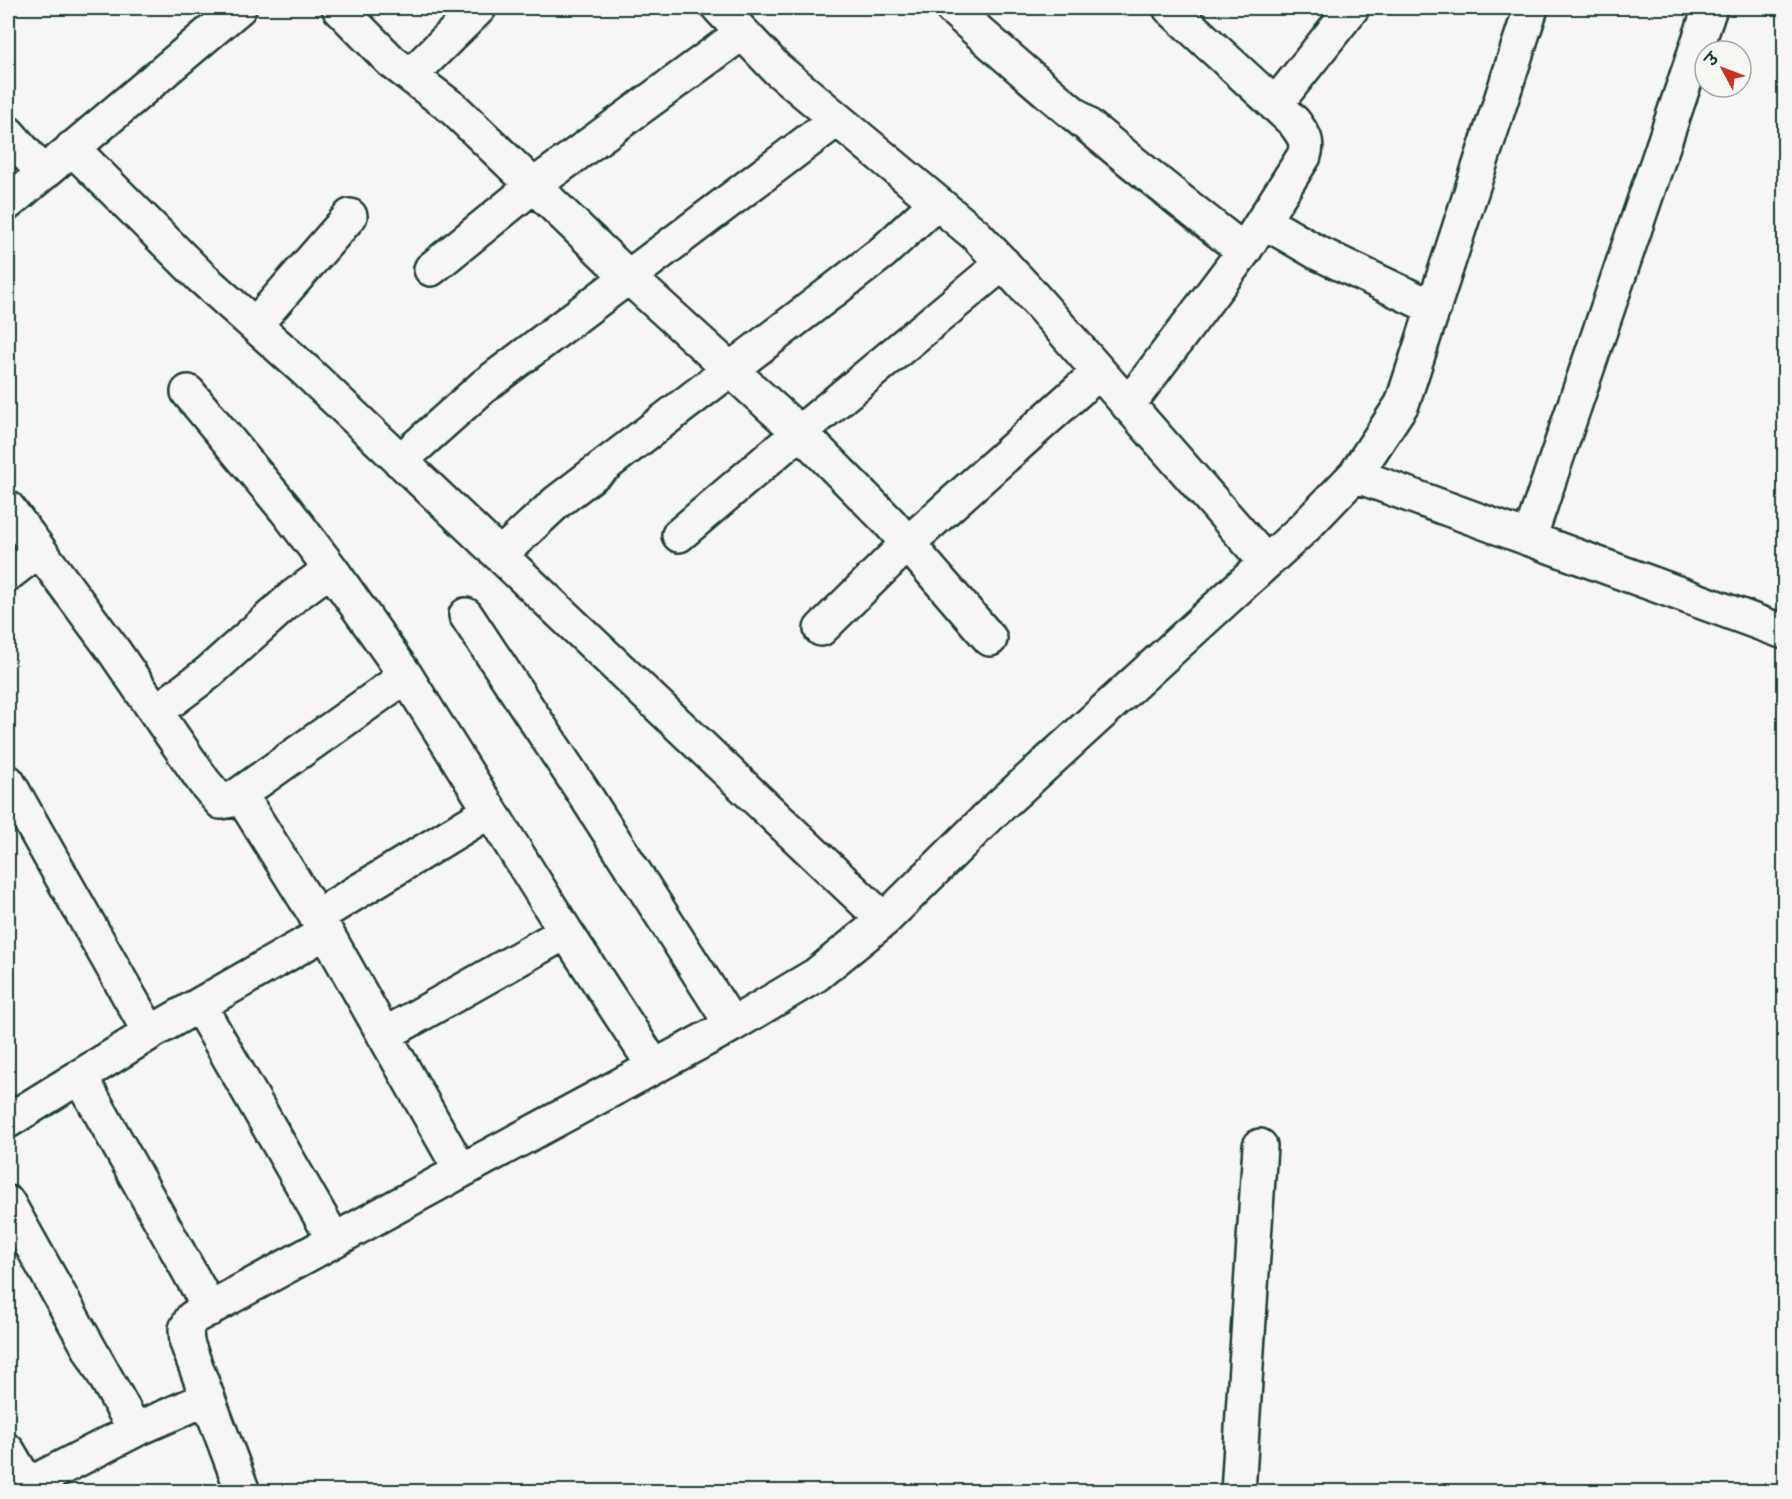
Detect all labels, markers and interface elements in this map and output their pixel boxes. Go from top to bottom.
north arrow [1693,39,1753,99]
text: उ [1702,50,1726,73]

